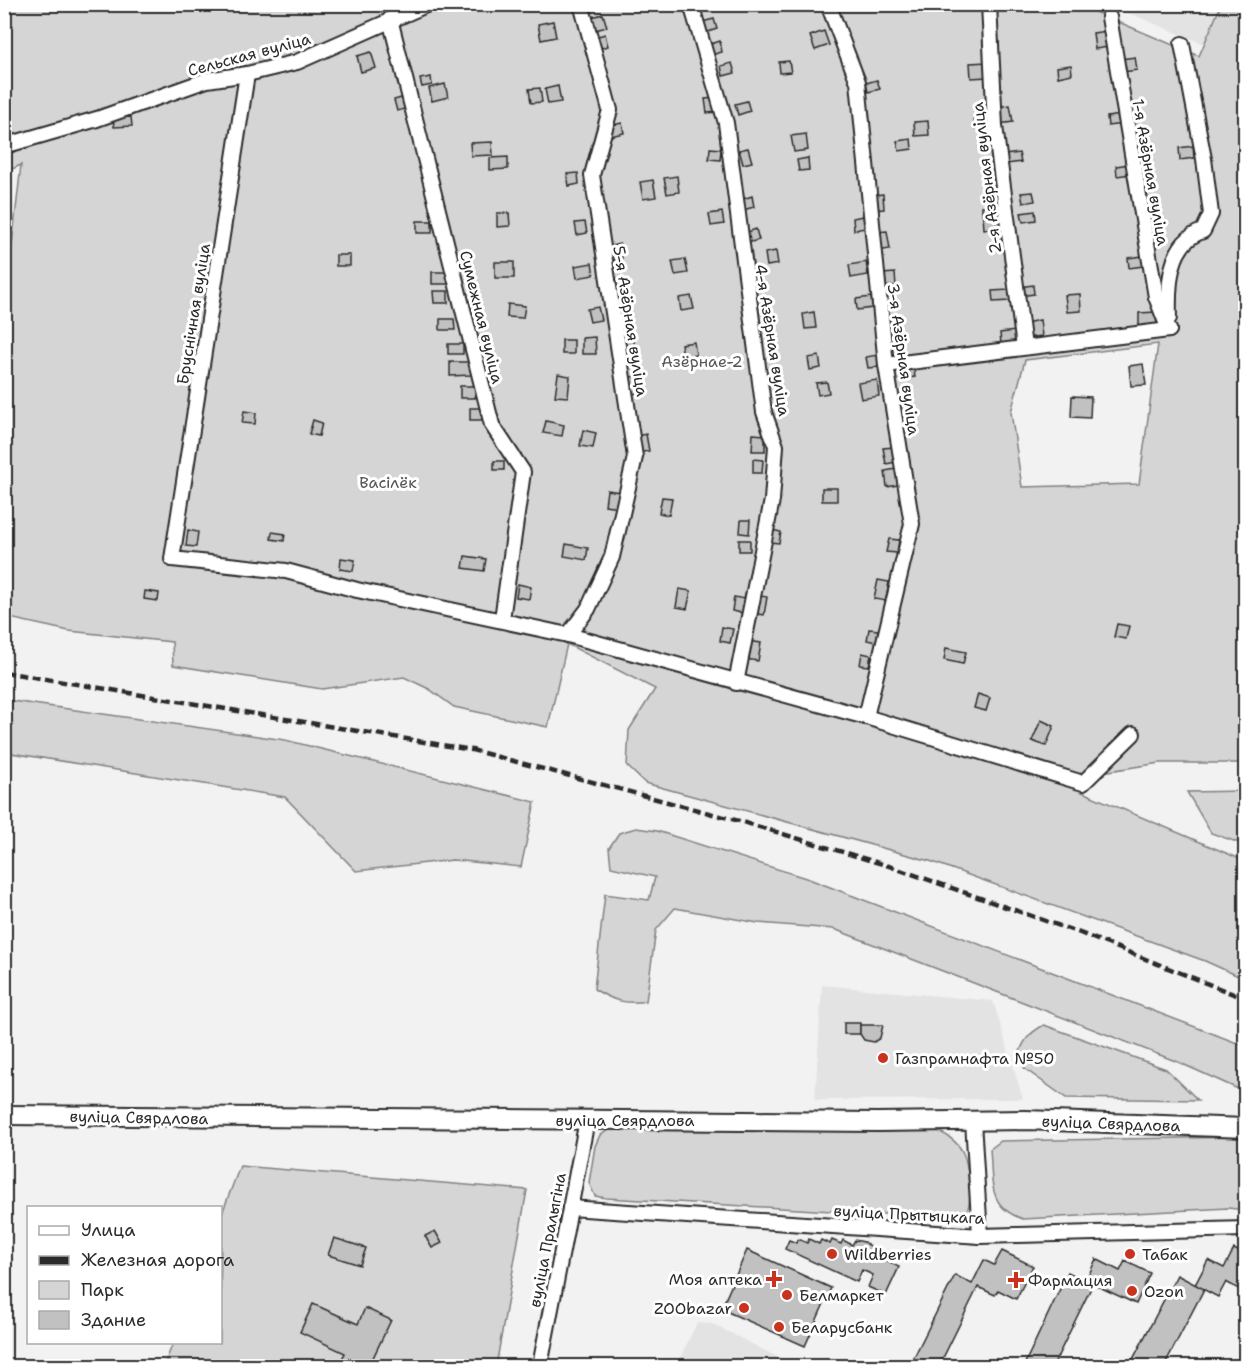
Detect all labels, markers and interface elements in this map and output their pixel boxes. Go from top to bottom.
street label: Сельская вуліца [185,28,313,81]
street label: 1-я Азёрная вуліца [1127,97,1174,247]
street label: 2-я Азёрная вуліца [967,101,1006,255]
street label: Бруснічная вуліца [172,242,215,386]
street label: 5-я Азёрная вуліца [608,244,653,398]
street label: Сумежная вуліца [455,248,508,386]
street label: 4-я Азёрная вуліца [750,263,795,418]
street label: 3-я Азёрная вуліца [882,282,925,437]
park label: Азёрнае-2 [661,351,743,372]
park label: Васілёк [359,472,417,493]
place label: Газпрамнафта №50 [895,1048,1055,1069]
marker: Газпрамнафта №50 [876,1051,890,1065]
street label: вуліца Свярдлова [69,1106,209,1129]
street label: вуліца Свярдлова [556,1110,694,1131]
street label: вуліца Свярдлова [1041,1111,1181,1136]
street label: вуліца Пралыгіна [524,1171,571,1309]
street label: вуліца Прытыцкага [833,1200,985,1229]
legend [27,1206,222,1344]
text: Улица [81,1218,135,1242]
place label: Wildberries [844,1244,932,1265]
place label: Табак [1142,1244,1188,1265]
marker: Wildberries [825,1247,839,1261]
marker: Табак [1123,1247,1137,1261]
text: Железная дорога [81,1248,234,1272]
place label: Моя аптека [669,1269,762,1290]
place label: Фармация [1028,1270,1112,1291]
marker: Моя аптека [767,1272,781,1286]
marker: Фармация [1009,1273,1023,1287]
text: Парк [81,1278,124,1302]
place label: Ozon [1144,1281,1184,1302]
marker: Ozon [1125,1284,1139,1298]
place label: Белмаркет [799,1285,884,1306]
marker: Белмаркет [780,1288,794,1302]
place label: ZOObazar [654,1298,732,1319]
marker: ZOObazar [737,1301,751,1315]
text: Здание [81,1308,146,1332]
place label: Беларусбанк [791,1317,893,1338]
marker: Беларусбанк [772,1320,786,1334]

